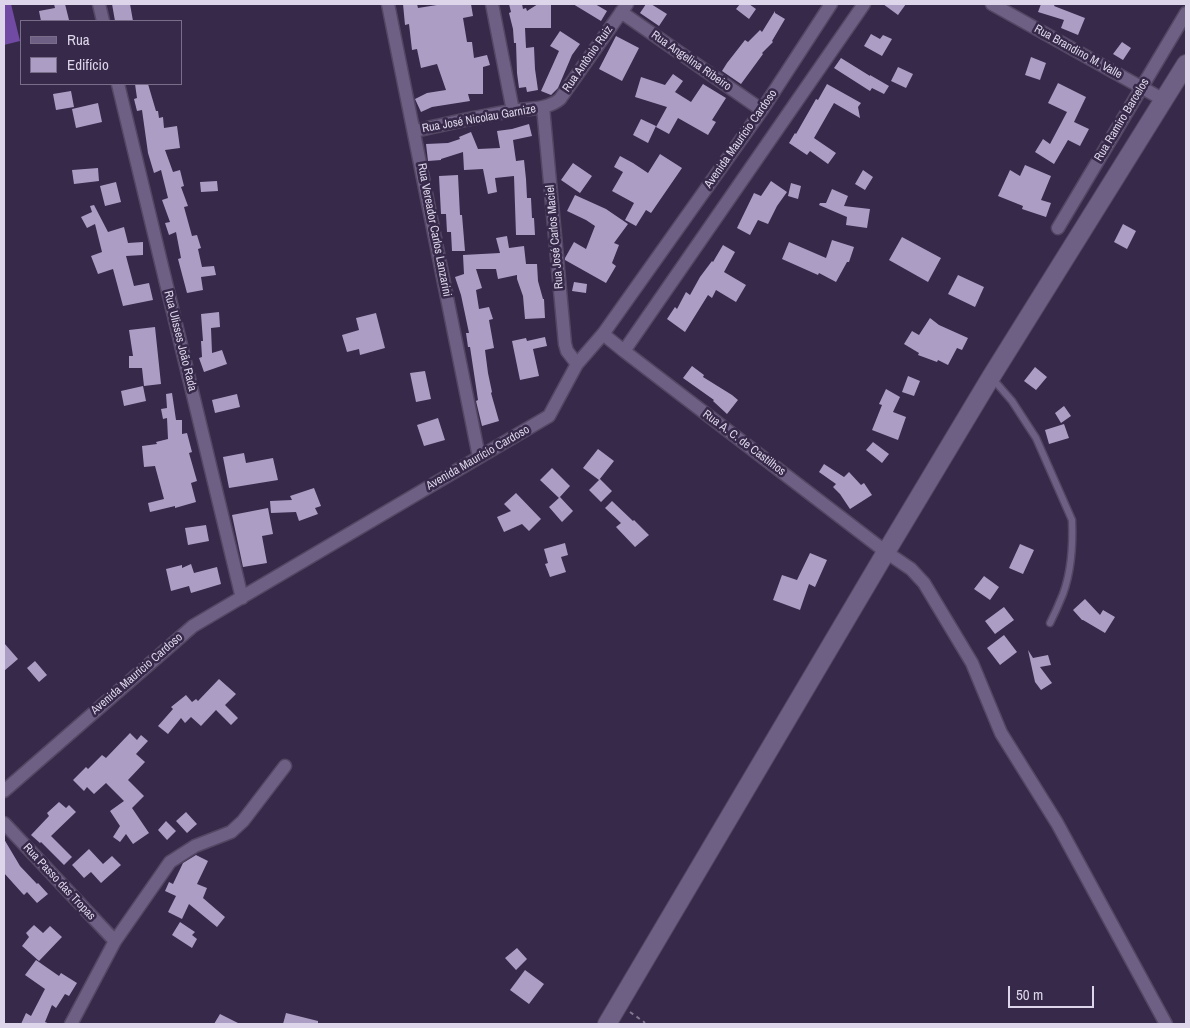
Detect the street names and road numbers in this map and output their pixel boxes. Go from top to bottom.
street label: Rua Brandino M. Valle [1032,22,1124,82]
street label: Rua Antônio Ruiz [560,23,616,95]
street label: Rua Angelina Ribeiro [648,28,734,94]
street label: Rua Ramiro Barcelos [1092,76,1152,164]
street label: Avenida Maurício Cardoso [702,87,780,191]
street label: Rua José Nicolau Garnize [421,102,537,136]
street label: Rua Vereador Carlos Lanzarini [414,162,454,298]
street label: Rua José Carlos Maciel [543,184,567,290]
street label: Rua Ulisses João Rada [161,289,199,393]
street label: Rua A. C. de Castilhos [700,407,788,479]
street label: Avenida Maurício Cardoso [424,423,532,493]
street label: Avenida Maurício Cardoso [88,630,186,718]
street label: Rua Passo das Tropas [20,841,98,923]

